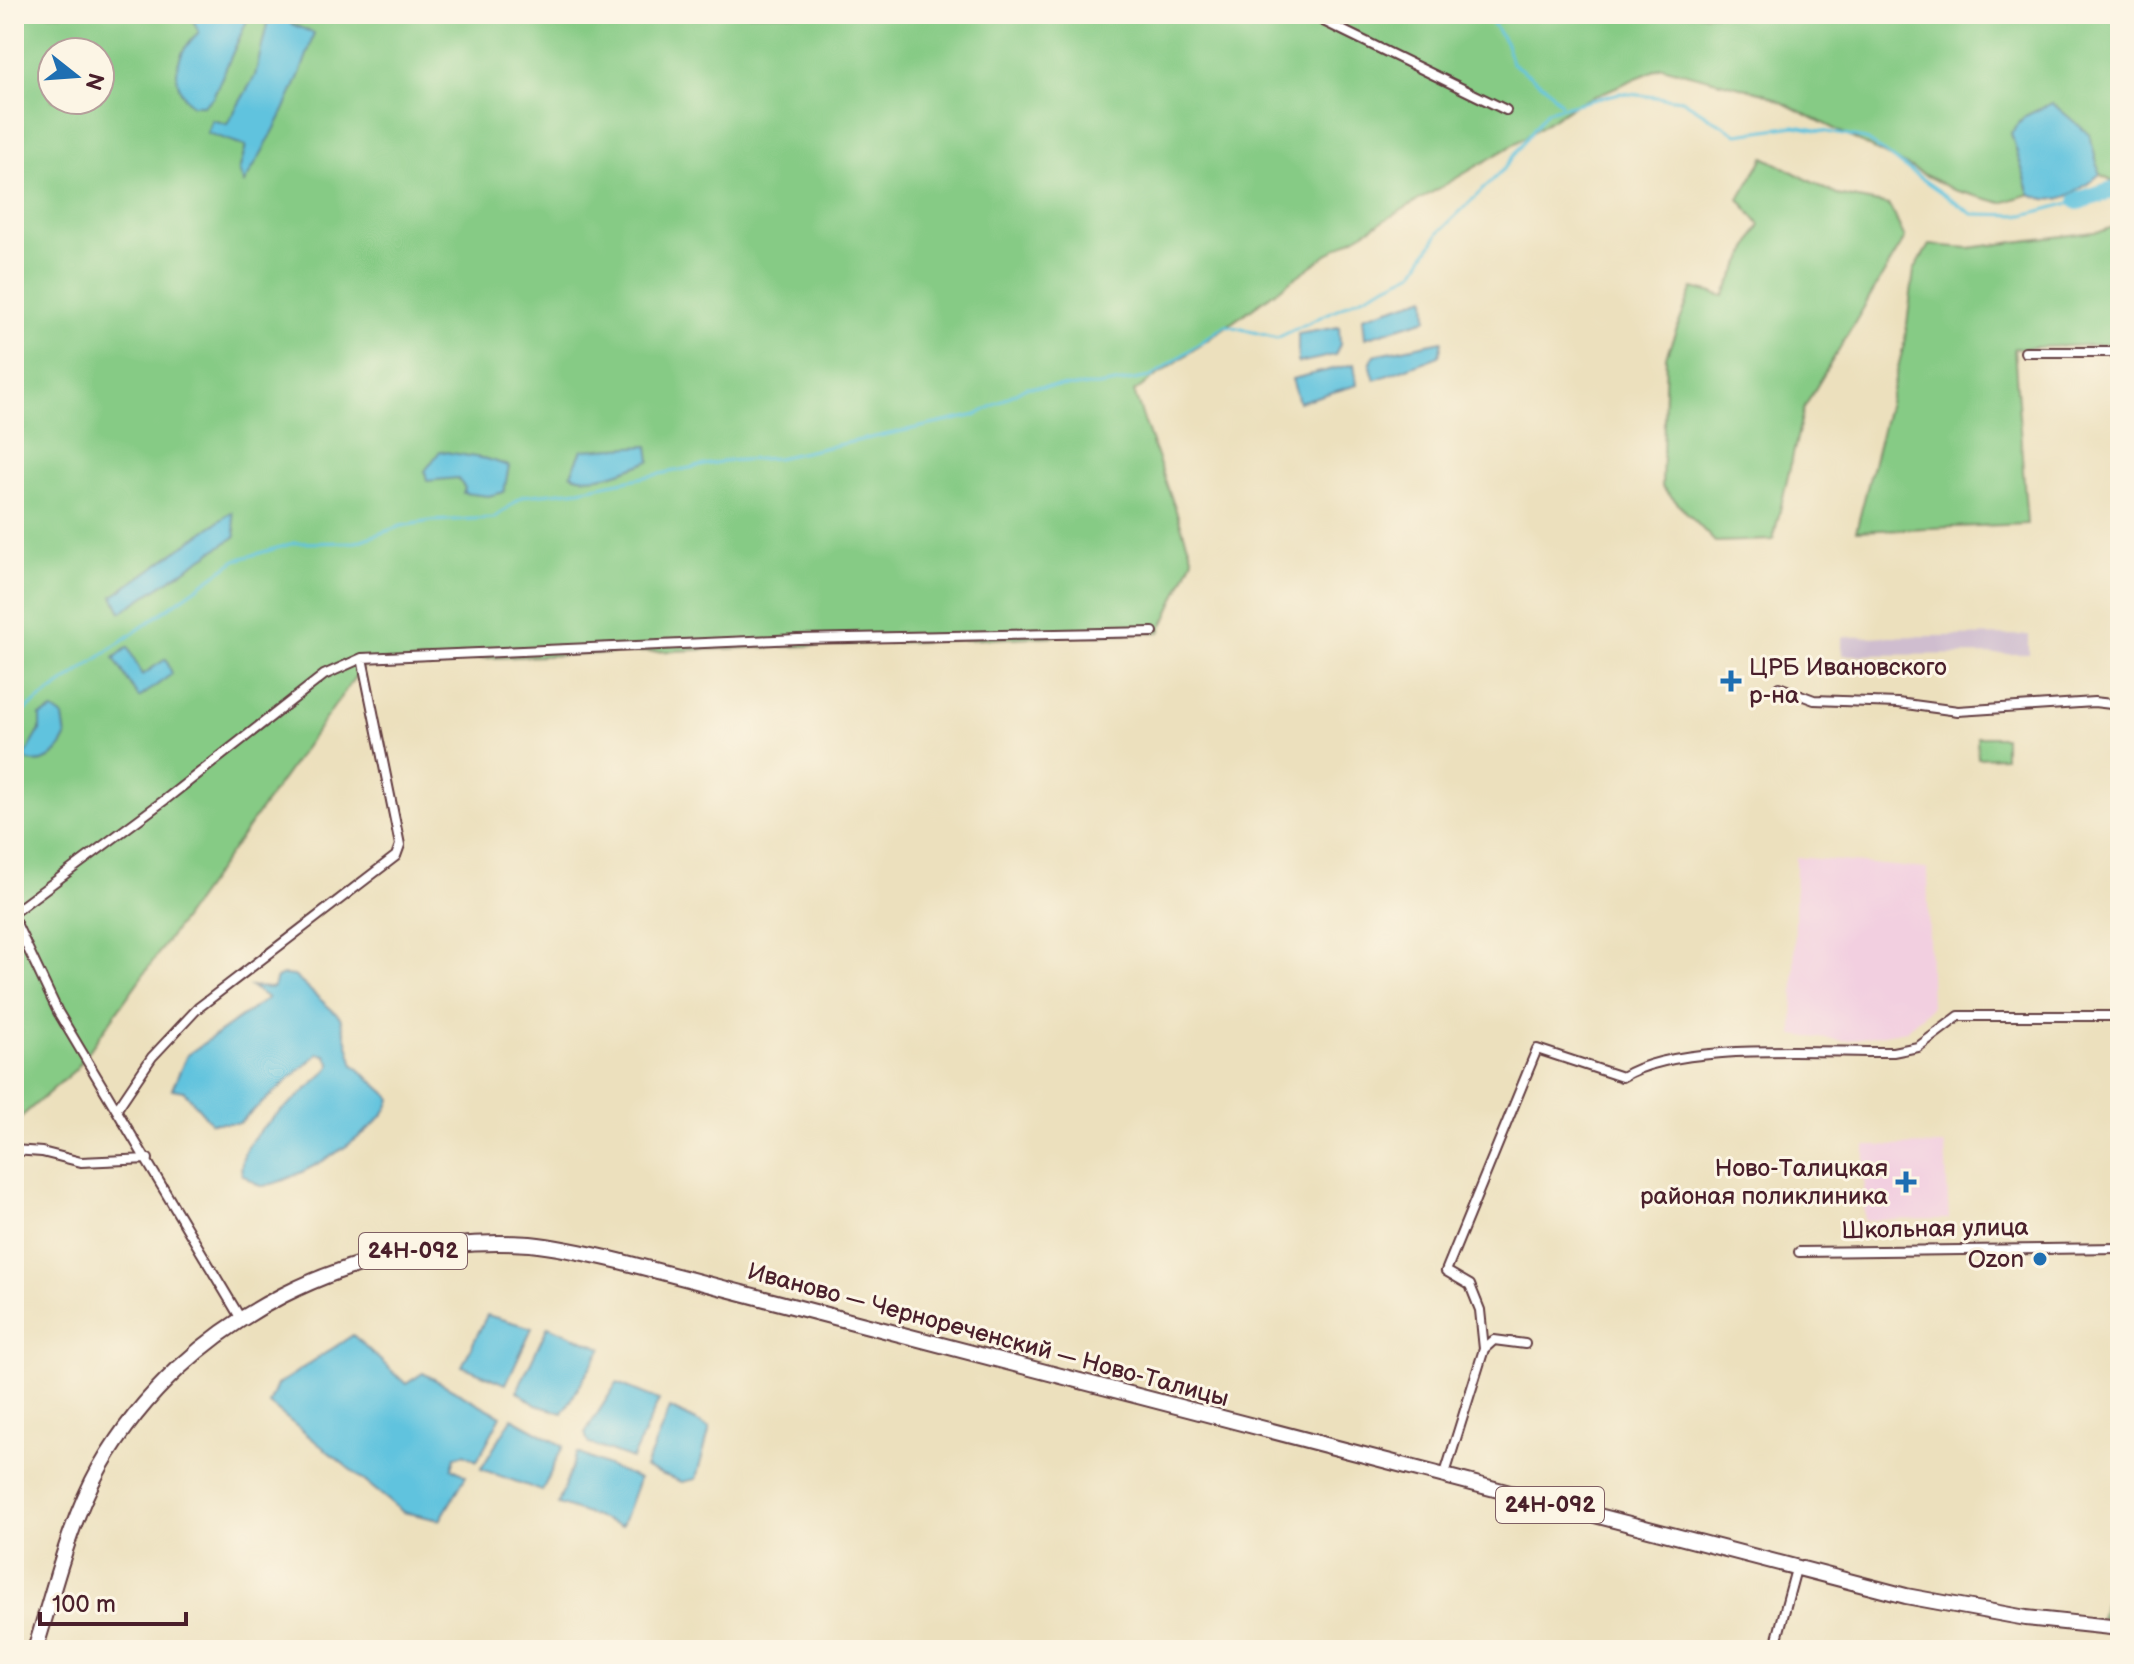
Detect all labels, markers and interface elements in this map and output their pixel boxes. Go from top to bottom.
north arrow [36,36,116,116]
text: N [78,70,109,93]
place label: ЦРБ Ивановского р-на [1749,653,1947,710]
marker: ЦРБ Ивановского р-на [1720,670,1742,692]
place label: Ново-Талицкая районая поликлиника [1640,1154,1888,1211]
marker: Ново-Талицкая районая поликлиника [1895,1171,1917,1193]
street label: Школьная улица [1841,1213,2029,1245]
road number: 24Н-092 [359,1233,467,1269]
place label: Ozon [1968,1245,2024,1274]
marker: Ozon [2031,1250,2049,1268]
street label: Иваново — Чернореченский — Ново-Талицы [744,1257,1232,1413]
road number: 24Н-092 [1496,1487,1604,1523]
scale bar [40,1576,186,1626]
text: 100 m [52,1590,116,1619]

